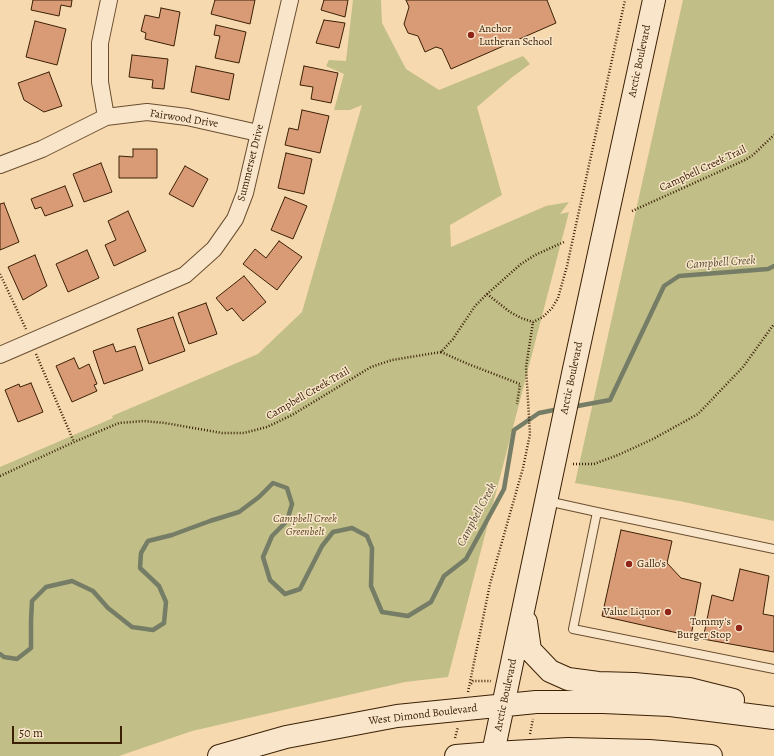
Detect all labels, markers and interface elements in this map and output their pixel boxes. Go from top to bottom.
place label: Anchor Lutheran School [479,22,552,48]
street label: Arctic Boulevard [626,23,654,99]
marker: Anchor Lutheran School [466,30,476,40]
street label: Fairwood Drive [149,107,219,131]
street label: Summerset Drive [235,123,267,203]
street label: Campbell Creek Trail [658,143,748,195]
water label: Campbell Creek [686,253,756,273]
street label: Arctic Boulevard [558,340,586,416]
street label: Campbell Creek Trail [264,365,352,423]
water label: Campbell Creek [454,481,500,549]
park label: Campbell Creek Greenbelt [273,512,337,538]
place label: Gallo's [637,557,666,571]
marker: Gallo's [624,559,634,569]
place label: Value Liquor [603,605,660,619]
marker: Value Liquor [663,607,673,617]
place label: Tommy's Burger Stop [677,615,731,641]
marker: Tommy's Burger Stop [734,623,744,633]
street label: Arctic Boulevard [492,657,520,733]
street label: West Dimond Boulevard [368,702,478,728]
scale bar [14,718,124,744]
text: 50 m [19,725,43,741]

